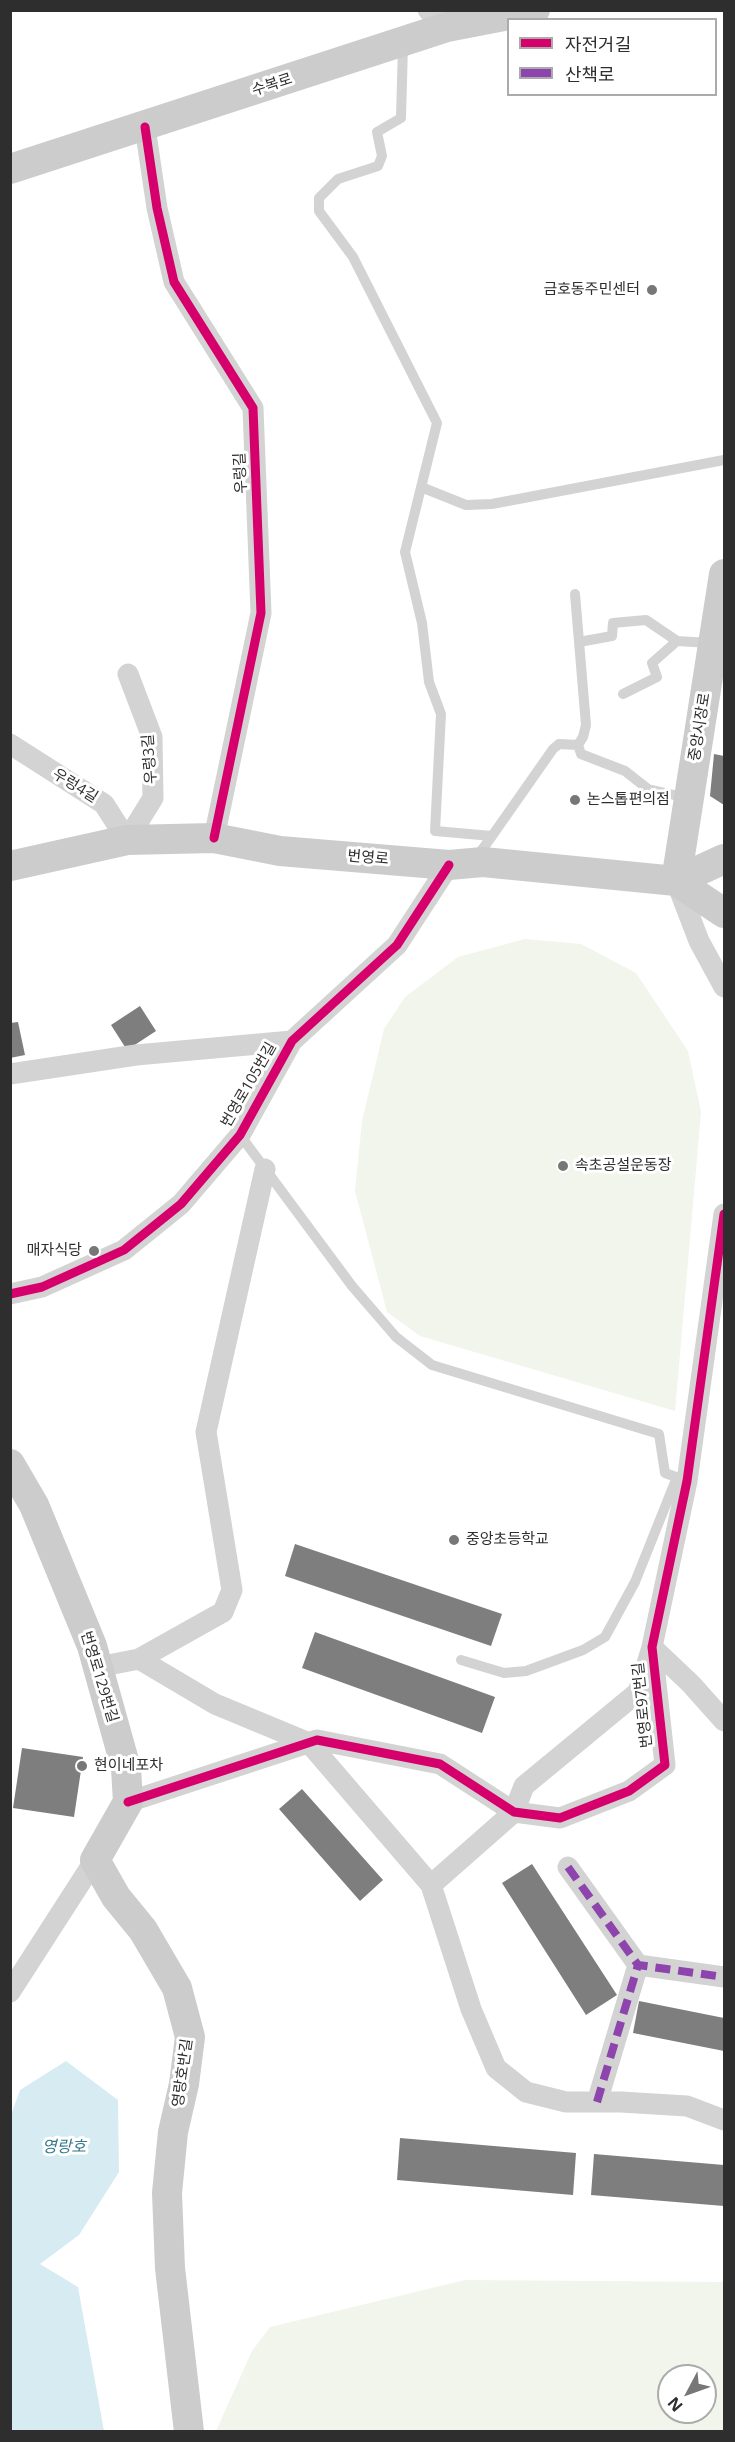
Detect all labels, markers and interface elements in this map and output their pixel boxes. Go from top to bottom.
legend [507,18,717,96]
text: 자전거길 [565,32,631,56]
text: 산책로 [565,62,615,86]
street label: 수복로 [250,70,294,100]
place label: 금호동주민센터 [543,281,640,299]
marker: 금호동주민센터 [645,283,659,297]
street label: 우렁길 [231,452,251,494]
street label: 중앙시장로 [686,692,714,762]
street label: 우렁3길 [139,733,161,785]
street label: 우렁4길 [49,765,101,807]
place label: 논스톱편의점 [587,791,670,809]
marker: 논스톱편의점 [568,793,582,807]
street label: 번영로 [347,847,389,869]
street label: 번영로105번길 [218,1039,280,1131]
place label: 속초공설운동장 [575,1157,672,1175]
marker: 속초공설운동장 [556,1159,570,1173]
place label: 매자식당 [27,1242,82,1260]
marker: 매자식당 [87,1244,101,1258]
place label: 중앙초등학교 [466,1531,549,1549]
marker: 중앙초등학교 [447,1533,461,1547]
street label: 번영로129번길 [77,1629,121,1725]
street label: 번영로97번길 [630,1661,656,1749]
place label: 현이네포차 [94,1757,163,1775]
marker: 현이네포차 [75,1759,89,1773]
street label: 영랑호반길 [169,2038,197,2108]
water label: 영랑호 [42,2137,86,2157]
north arrow [657,2364,717,2424]
text: N [662,2392,688,2417]

